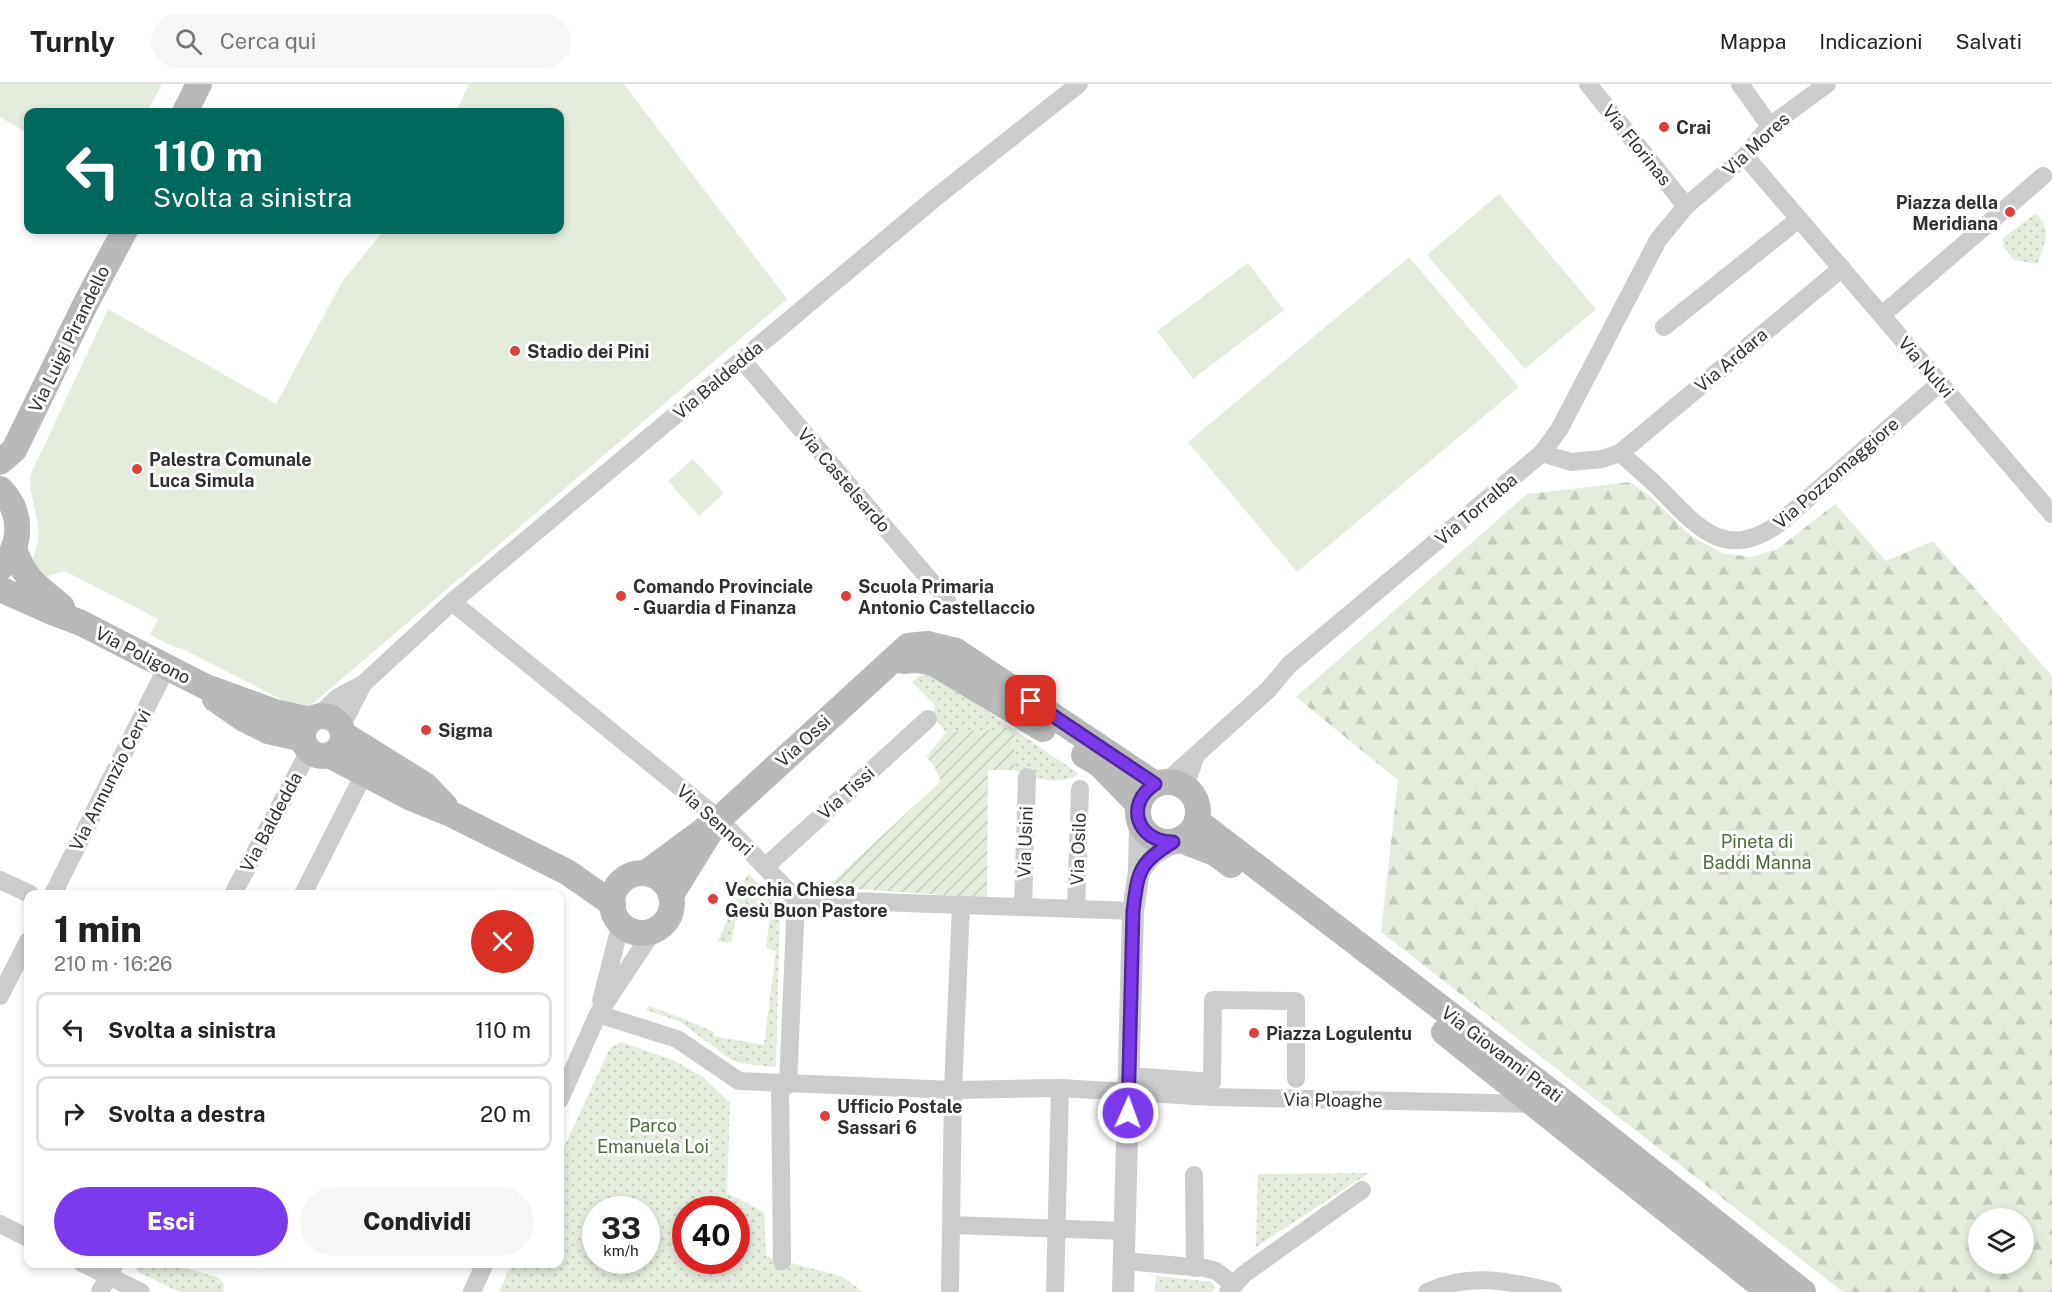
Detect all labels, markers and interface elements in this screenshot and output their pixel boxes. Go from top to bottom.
search box [151,14,571,68]
text: Turnly [30,25,115,58]
icon: search [172,25,205,58]
text: Cerca qui [220,28,316,54]
text: Mappa [1720,29,1786,54]
text: Indicazioni [1819,29,1923,54]
text: Salvati [1956,29,2022,54]
street label: Via Florinas [1598,100,1676,190]
street label: Via Mores [1718,108,1794,180]
place label: Crai [1676,117,1711,138]
marker: Crai [1657,120,1671,134]
text: 110 m [153,131,263,180]
icon: left [54,132,132,210]
text: Svolta a sinistra [153,181,352,213]
place label: Piazza della Meridiana [1896,192,1998,234]
marker: Piazza della Meridiana [2003,205,2017,219]
street label: Via Luigi Pirandello [24,262,114,416]
street label: Via Ardara [1691,324,1771,396]
street label: Via Nulvi [1894,332,1958,402]
street label: Via Baldedda [669,337,767,423]
place label: Stadio dei Pini [527,341,649,362]
marker: Stadio dei Pini [508,344,522,358]
street label: Via Pozzomaggiore [1769,413,1903,533]
street label: Via Castelsardo [793,424,895,536]
place label: Palestra Comunale Luca Simula [149,449,312,491]
marker: Palestra Comunale Luca Simula [130,462,144,476]
street label: Via Torralba [1431,469,1521,549]
place label: Comando Provinciale - Guardia d Finanza [633,576,813,618]
place label: Scuola Primaria Antonio Castellaccio [858,576,1035,618]
marker: Comando Provinciale - Guardia d Finanza [614,589,628,603]
marker: Scuola Primaria Antonio Castellaccio [839,589,853,603]
street label: Via Poligono [92,622,194,688]
pin [1005,675,1056,726]
icon: arrive [1014,684,1047,717]
street label: Via Annunzio Cervi [65,706,155,854]
street label: Via Ossi [771,711,835,771]
place label: Sigma [438,720,493,741]
marker: Sigma [419,723,433,737]
street label: Via Tissi [813,762,879,824]
street label: Via Baldedda [236,768,306,876]
street label: Via Sennori [672,780,758,860]
street label: Via Usini [1013,806,1037,878]
street label: Via Osilo [1066,812,1090,886]
park label: Pineta di Baddi Manna [1703,831,1811,873]
place label: Vecchia Chiesa Gesù Buon Pastore [725,879,888,921]
marker: Vecchia Chiesa Gesù Buon Pastore [706,892,720,906]
text: 1 min [54,908,142,950]
button: close [471,910,534,973]
text: 210 m · 16:26 [54,952,173,976]
street label: Via Giovanni Prati [1437,1002,1567,1106]
icon: left [57,1013,90,1046]
text: Svolta a sinistra [108,1017,276,1043]
text: 110 m [475,1017,531,1043]
place label: Piazza Logulentu [1266,1023,1412,1044]
marker: Piazza Logulentu [1247,1026,1261,1040]
position arrow [1096,1081,1160,1145]
street label: Via Ploaghe [1283,1089,1383,1111]
place label: Ufficio Postale Sassari 6 [837,1096,962,1138]
icon: right [57,1097,90,1130]
text: Svolta a destra [108,1101,265,1127]
text: 20 m [480,1101,531,1127]
marker: Ufficio Postale Sassari 6 [818,1109,832,1123]
park label: Parco Emanuela Loi [597,1115,709,1157]
button: Esci [54,1187,288,1256]
button: Condividi [300,1187,534,1256]
speed limit sign: 40 [672,1196,750,1274]
map controls [1968,1208,2034,1274]
button: layers [1968,1208,2034,1274]
text: 33 [601,1210,641,1246]
text: km/h [603,1242,639,1259]

